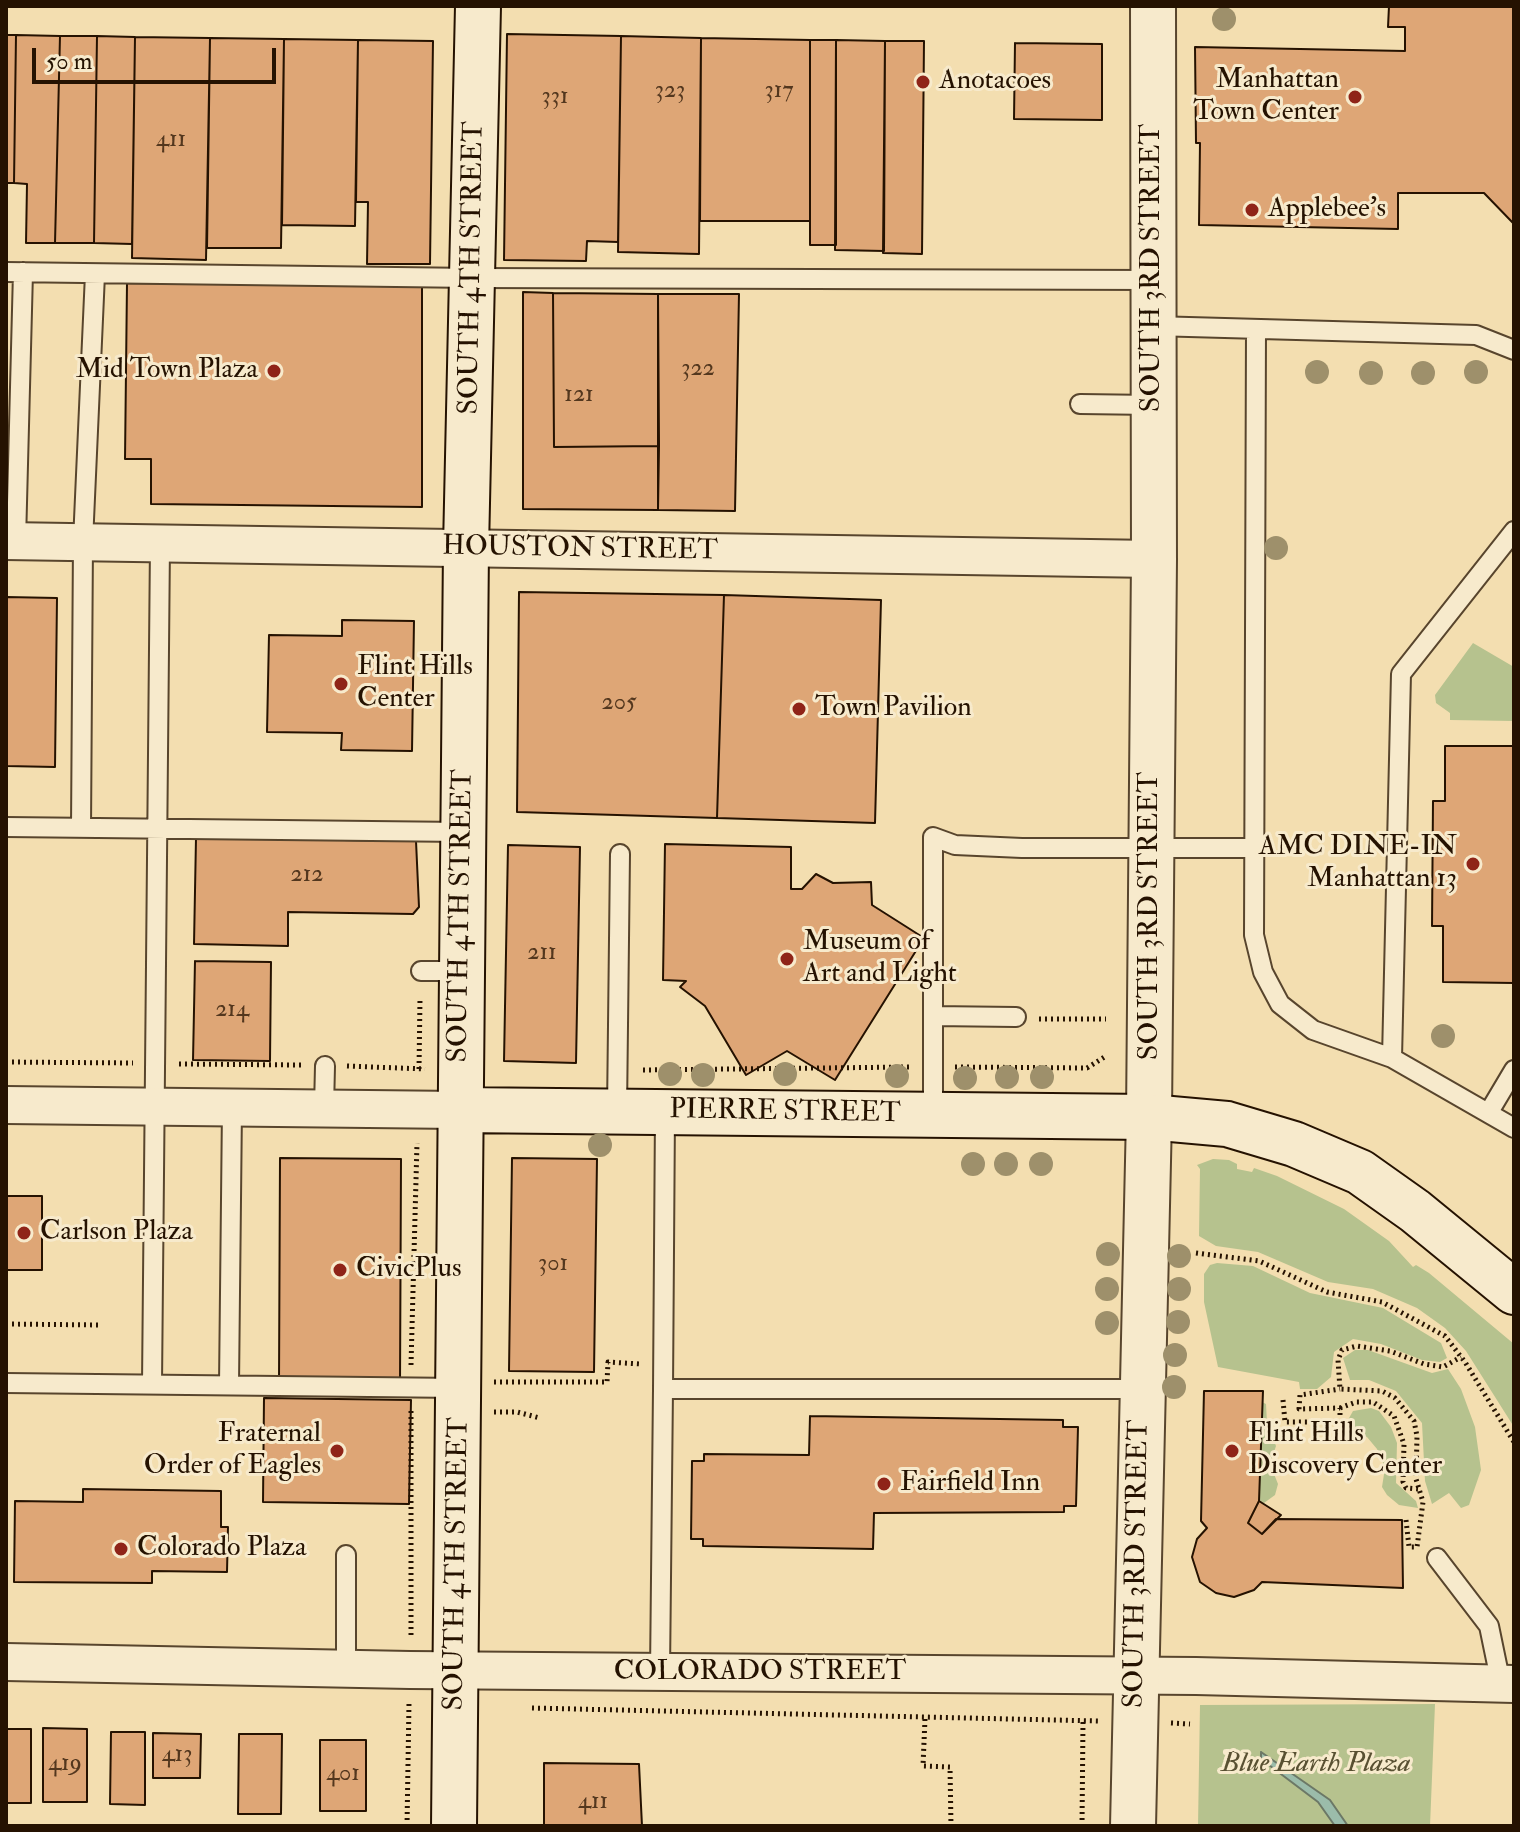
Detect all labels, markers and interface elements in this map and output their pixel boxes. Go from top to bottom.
scale bar [36,32,280,82]
text: 50 m [46,46,92,77]
place label: Manhattan Town Center [1193,64,1339,130]
place label: Anotacoes [939,65,1051,99]
marker: Anotacoes [914,73,932,91]
house number: 323 [655,78,685,106]
house number: 317 [765,78,793,106]
house number: 331 [542,84,568,112]
marker: Manhattan Town Center [1346,88,1364,106]
street label: SOUTH 4TH STREET [454,121,492,415]
street label: SOUTH 3RD STREET [1136,124,1170,412]
house number: 411 [156,127,186,155]
place label: Applebee's [1268,193,1386,227]
marker: Applebee's [1243,201,1261,219]
place label: Mid Town Plaza [76,354,258,388]
house number: 322 [681,356,715,384]
marker: Mid Town Plaza [265,362,283,380]
house number: 121 [564,382,594,410]
street label: HOUSTON STREET [442,531,718,569]
place label: Flint Hills Center [357,651,473,717]
marker: Flint Hills Center [332,675,350,693]
house number: 205 [601,690,637,718]
place label: Town Pavilion [815,692,972,726]
marker: Town Pavilion [790,700,808,718]
street label: SOUTH 4TH STREET [443,769,481,1063]
street label: SOUTH 3RD STREET [1134,772,1168,1060]
place label: AMC DINE-IN Manhattan 13 [1259,831,1457,897]
marker: AMC DINE-IN Manhattan 13 [1464,855,1482,873]
house number: 212 [291,862,323,890]
place label: Museum of Art and Light [803,926,957,992]
house number: 211 [527,940,557,968]
marker: Museum of Art and Light [778,950,796,968]
house number: 214 [215,997,249,1025]
street label: PIERRE STREET [669,1094,901,1132]
place label: Carlson Plaza [40,1216,193,1250]
marker: Carlson Plaza [15,1224,33,1242]
house number: 301 [538,1251,568,1279]
place label: CivicPlus [356,1253,462,1287]
marker: CivicPlus [331,1261,349,1279]
street label: SOUTH 4TH STREET [439,1417,477,1711]
place label: Fraternal Order of Eagles [144,1418,321,1484]
place label: Flint Hills Discovery Center [1248,1418,1442,1484]
street label: SOUTH 3RD STREET [1119,1420,1157,1708]
marker: Fraternal Order of Eagles [328,1442,346,1460]
marker: Flint Hills Discovery Center [1223,1442,1241,1460]
place label: Fairfield Inn [900,1467,1040,1501]
marker: Fairfield Inn [875,1475,893,1493]
place label: Colorado Plaza [137,1532,307,1566]
marker: Colorado Plaza [112,1540,130,1558]
street label: COLORADO STREET [614,1656,906,1690]
house number: 413 [162,1742,192,1770]
park label: Blue Earth Plaza [1221,1748,1411,1782]
house number: 419 [48,1751,82,1779]
house number: 401 [326,1761,360,1789]
house number: 411 [578,1789,608,1817]

